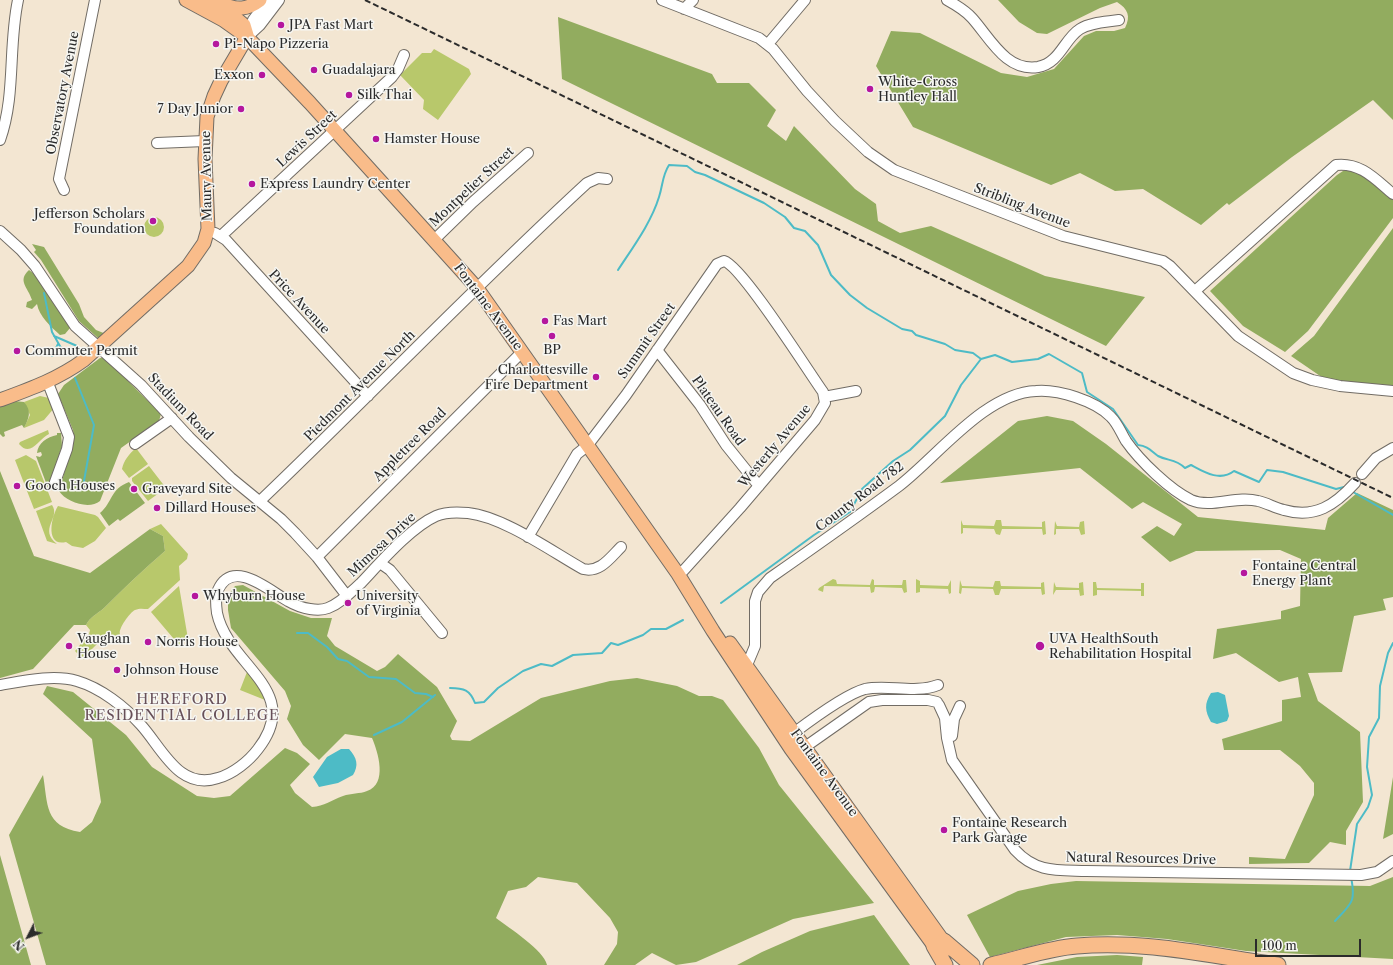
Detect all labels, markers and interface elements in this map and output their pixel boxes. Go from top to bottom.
place label: JPA Fast Mart [289,17,373,33]
marker: JPA Fast Mart [276,20,286,30]
street label: Observatory Avenue [43,30,83,156]
place label: Pi-Napo Pizzeria [224,36,329,52]
marker: Pi-Napo Pizzeria [211,39,221,49]
place label: Guadalajara [322,62,396,78]
marker: Guadalajara [309,65,319,75]
place label: Exxon [214,67,254,83]
marker: Exxon [257,70,267,80]
place label: White-Cross Huntley Hall [878,74,957,105]
marker: White-Cross Huntley Hall [865,84,875,94]
place label: Silk Thai [357,87,412,103]
marker: Silk Thai [344,90,354,100]
place label: 7 Day Junior [157,101,233,117]
marker: 7 Day Junior [236,104,246,114]
street label: Lewis Street [274,107,340,171]
street label: Maury Avenue [198,131,216,221]
place label: Hamster House [384,131,480,147]
marker: Hamster House [371,134,381,144]
street label: Montpelier Street [427,144,517,230]
place label: Express Laundry Center [260,176,410,192]
marker: Express Laundry Center [247,179,257,189]
street label: Stribling Avenue [972,180,1072,232]
place label: Jefferson Scholars Foundation [34,206,145,237]
marker: Jefferson Scholars Foundation [148,216,158,226]
street label: Fontaine Avenue [450,261,526,353]
street label: Price Avenue [265,267,333,337]
street label: Summit Street [615,300,679,382]
place label: Fas Mart [553,313,607,329]
marker: Fas Mart [540,316,550,326]
street label: Piedmont Avenue North [301,327,419,445]
marker: BP [547,331,557,341]
place label: BP [543,342,561,358]
place label: Commuter Permit [25,343,138,359]
marker: Commuter Permit [12,346,22,356]
place label: Charlottesville Fire Department [485,362,588,393]
street label: Stadium Road [144,370,216,444]
marker: Charlottesville Fire Department [591,372,601,382]
street label: Plateau Road [688,373,748,449]
street label: Westerly Avenue [736,401,814,491]
street label: Appletree Road [370,405,450,485]
street label: County Road 782 [813,459,907,535]
place label: Gooch Houses [25,478,115,494]
marker: Gooch Houses [12,481,22,491]
place label: Graveyard Site [142,481,232,497]
marker: Graveyard Site [129,484,139,494]
place label: Dillard Houses [165,500,256,516]
marker: Dillard Houses [152,503,162,513]
street label: Mimosa Drive [345,510,419,580]
place label: Fontaine Central Energy Plant [1252,558,1356,589]
marker: Fontaine Central Energy Plant [1239,568,1249,578]
place label: Whyburn House [203,588,305,604]
place label: University of Virginia [356,588,421,619]
marker: Whyburn House [190,591,200,601]
marker: University of Virginia [343,598,353,608]
place label: Vaughan House [77,631,130,662]
place label: UVA HealthSouth Rehabilitation Hospital [1049,631,1192,662]
place label: Norris House [156,634,238,650]
marker: Norris House [143,637,153,647]
marker: UVA HealthSouth Rehabilitation Hospital [1034,640,1046,652]
marker: Vaughan House [64,641,74,651]
place label: Johnson House [125,662,219,678]
marker: Johnson House [112,665,122,675]
district label: HEREFORD RESIDENTIAL COLLEGE [84,692,280,724]
street label: Fontaine Avenue [787,726,861,820]
place label: Fontaine Research Park Garage [952,815,1067,846]
marker: Fontaine Research Park Garage [939,825,949,835]
street label: Natural Resources Drive [1066,850,1216,868]
north arrow [8,917,48,957]
scale bar [1257,931,1363,957]
text: N [11,937,27,953]
text: 100 m [1262,938,1297,953]

